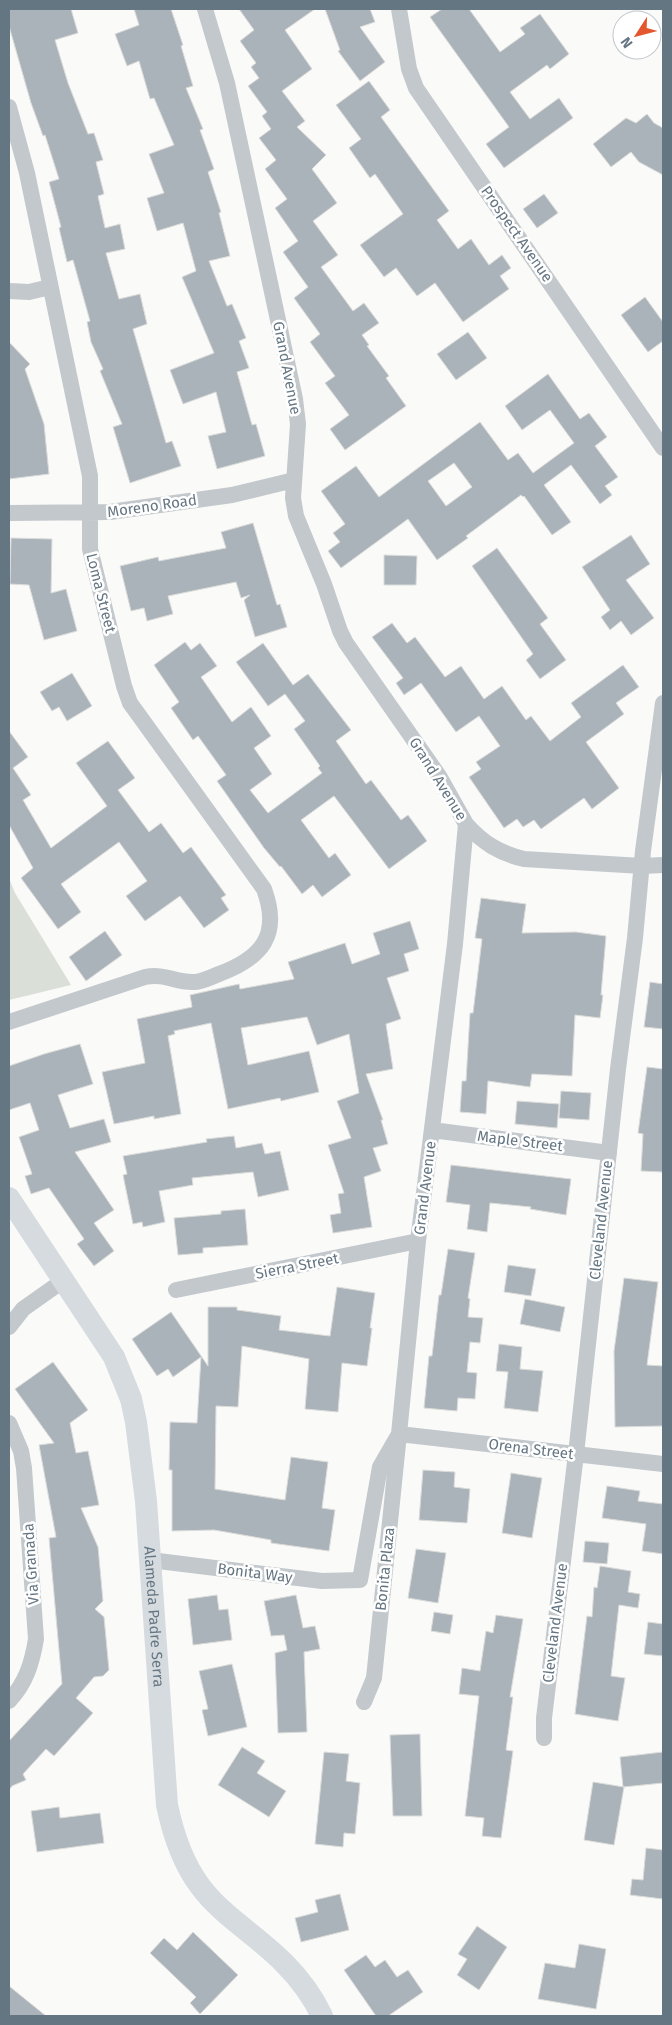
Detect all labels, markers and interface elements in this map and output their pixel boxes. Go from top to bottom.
north arrow [612,10,662,60]
text: N [617,34,636,51]
street label: Prospect Avenue [477,183,557,285]
street label: Grand Avenue [269,320,305,416]
street label: Moreno Road [106,491,198,521]
street label: Loma Street [82,551,120,635]
street label: Grand Avenue [405,734,471,824]
street label: Maple Street [476,1127,564,1155]
street label: Grand Avenue [410,1140,440,1236]
street label: Cleveland Avenue [586,1159,616,1281]
street label: Sierra Street [254,1249,341,1283]
street label: Orena Street [487,1435,575,1463]
street label: Via Granada [19,1523,43,1605]
street label: Bonita Plaza [372,1526,398,1612]
street label: Alameda Padre Serra [140,1546,168,1688]
street label: Bonita Way [216,1559,294,1587]
street label: Cleveland Avenue [539,1562,571,1684]

